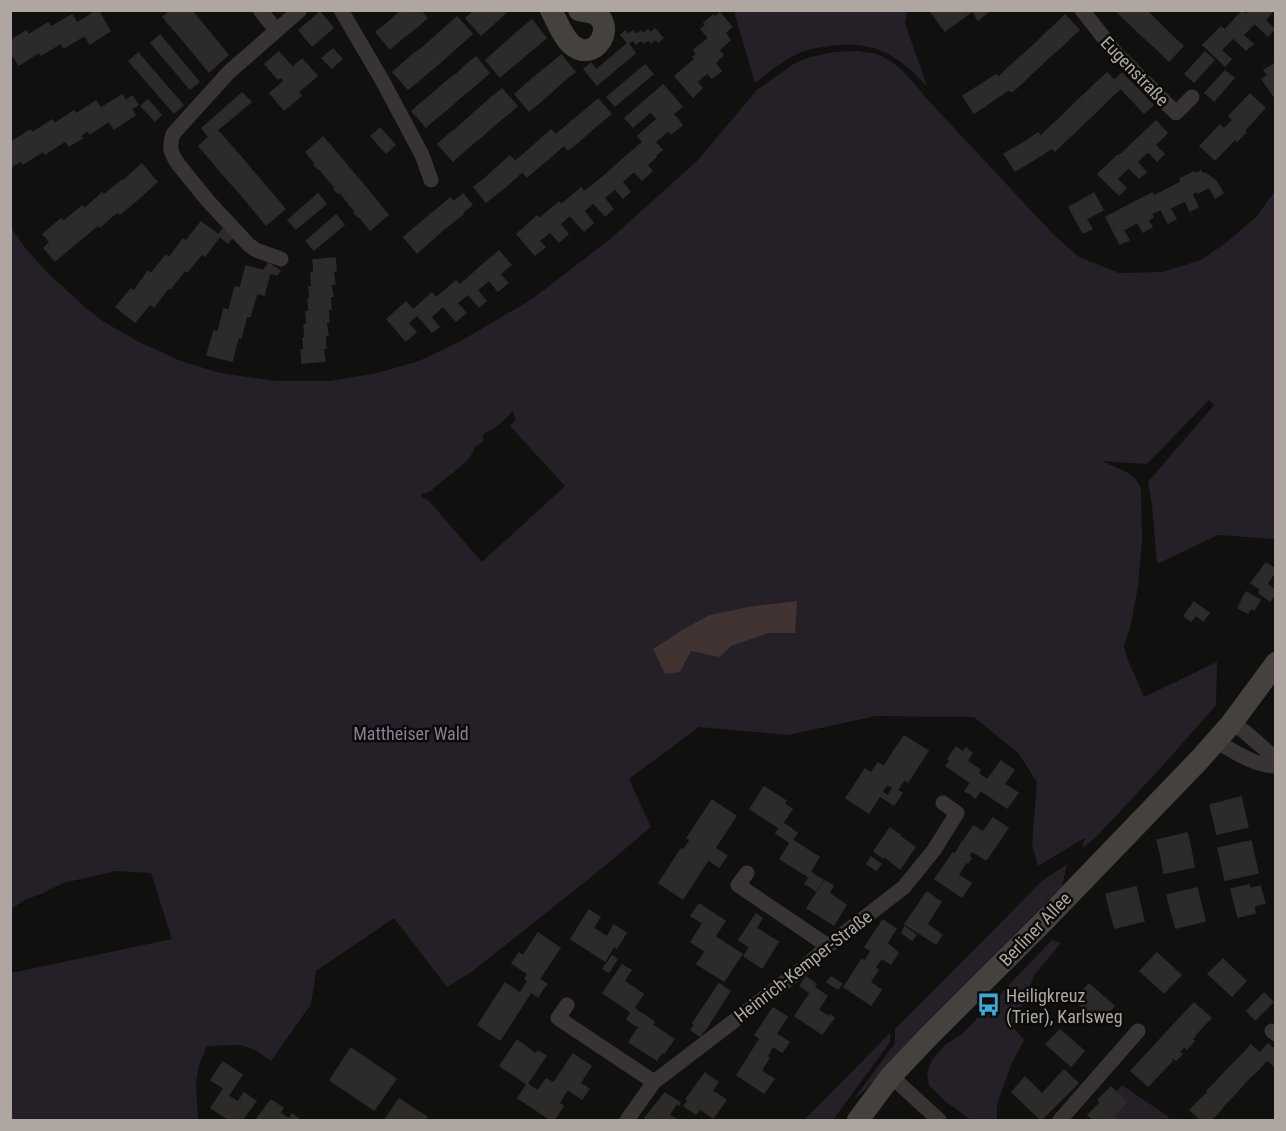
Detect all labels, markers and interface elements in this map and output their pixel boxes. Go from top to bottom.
street label: Eugenstraße [1097,32,1173,110]
park label: Mattheiser Wald [353,723,469,744]
street label: Berliner Allee [995,888,1075,970]
street label: Heinrich-Kemper-Straße [730,906,876,1026]
place label: Heiligkreuz (Trier), Karlsweg [1006,985,1123,1028]
bus stop icon: Heiligkreuz (Trier), Karlsweg [975,992,1001,1018]

